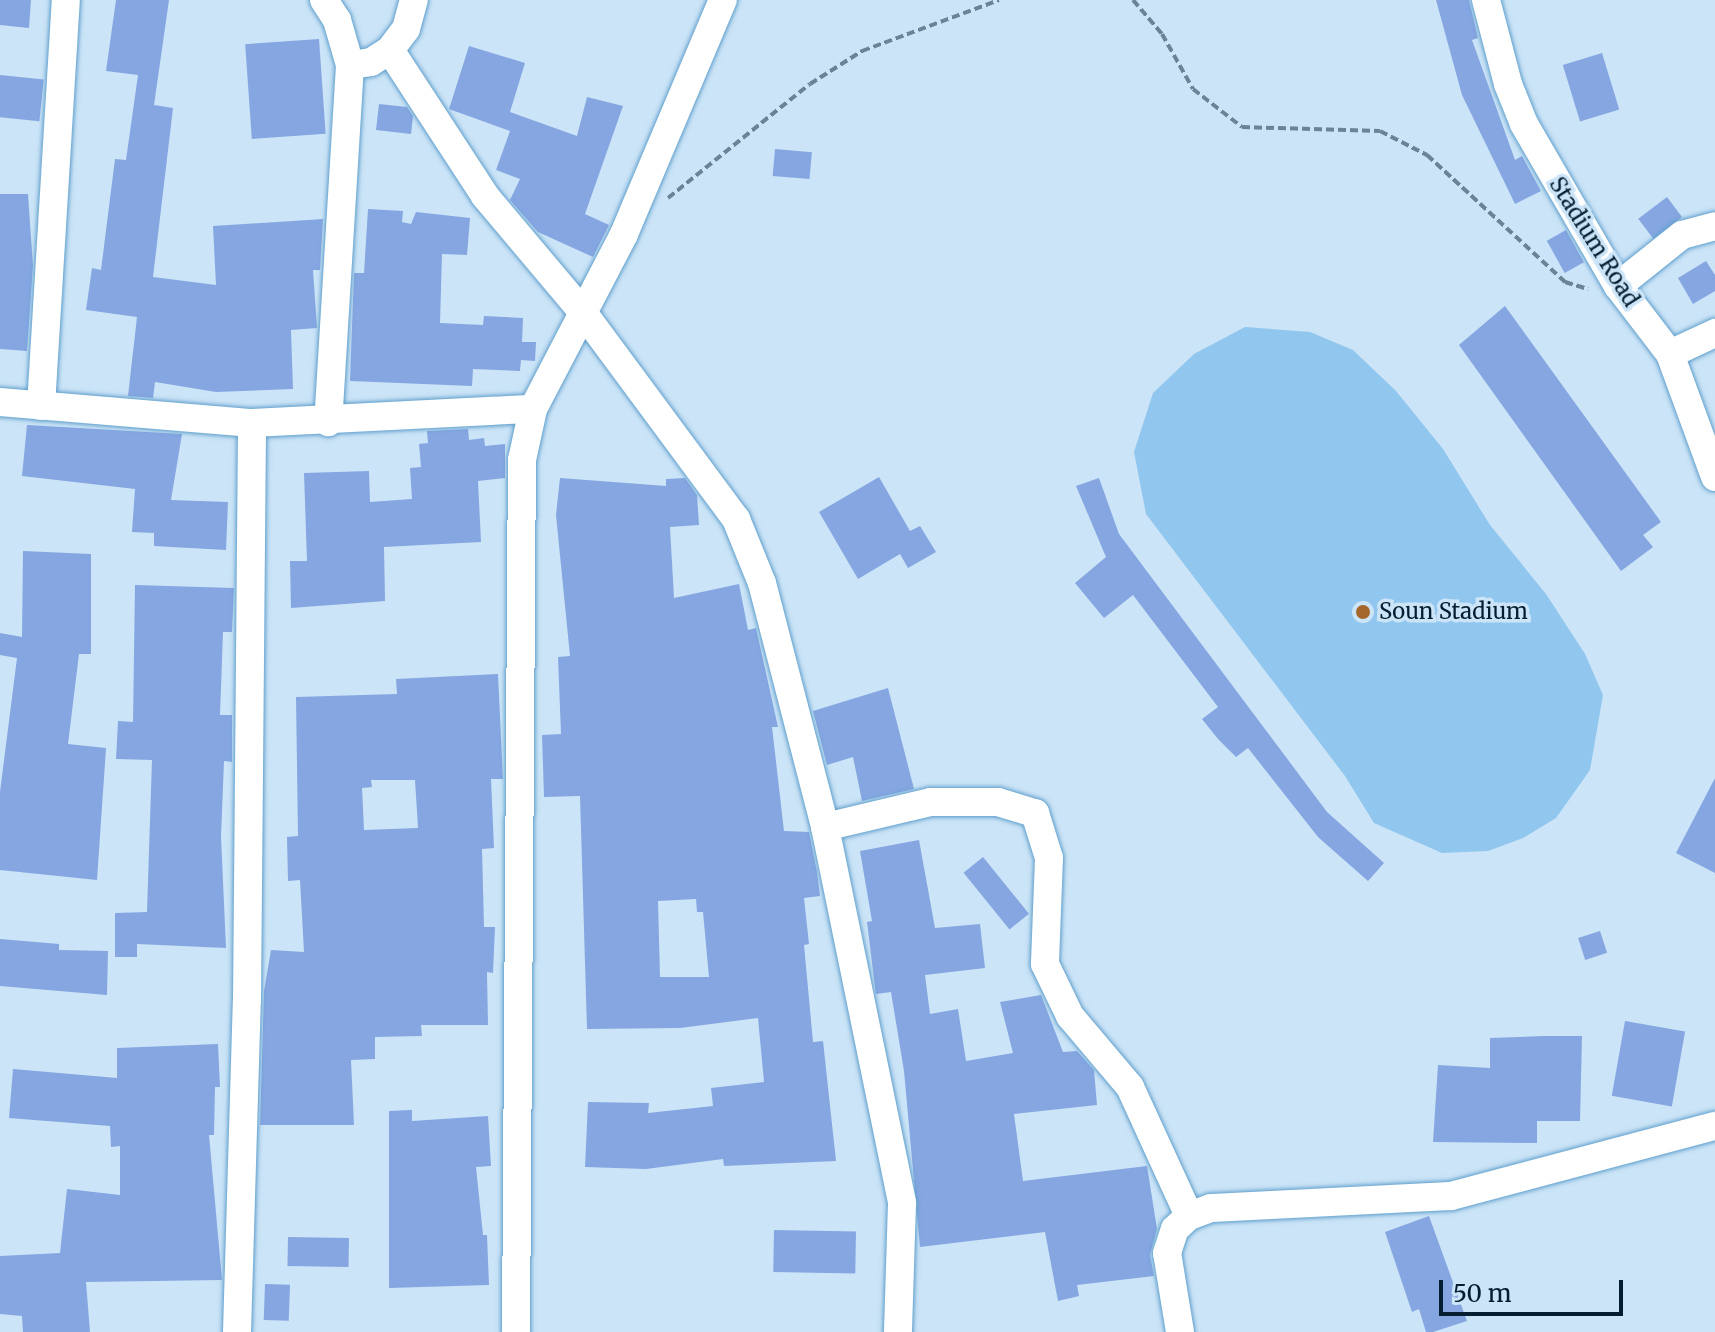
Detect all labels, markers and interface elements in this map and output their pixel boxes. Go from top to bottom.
street label: Stadium Road [1544,172,1644,312]
place label: Soun Stadium [1379,599,1528,625]
marker: Soun Stadium [1354,603,1372,621]
scale bar [1443,1264,1627,1314]
text: 50 m [1453,1278,1512,1309]

